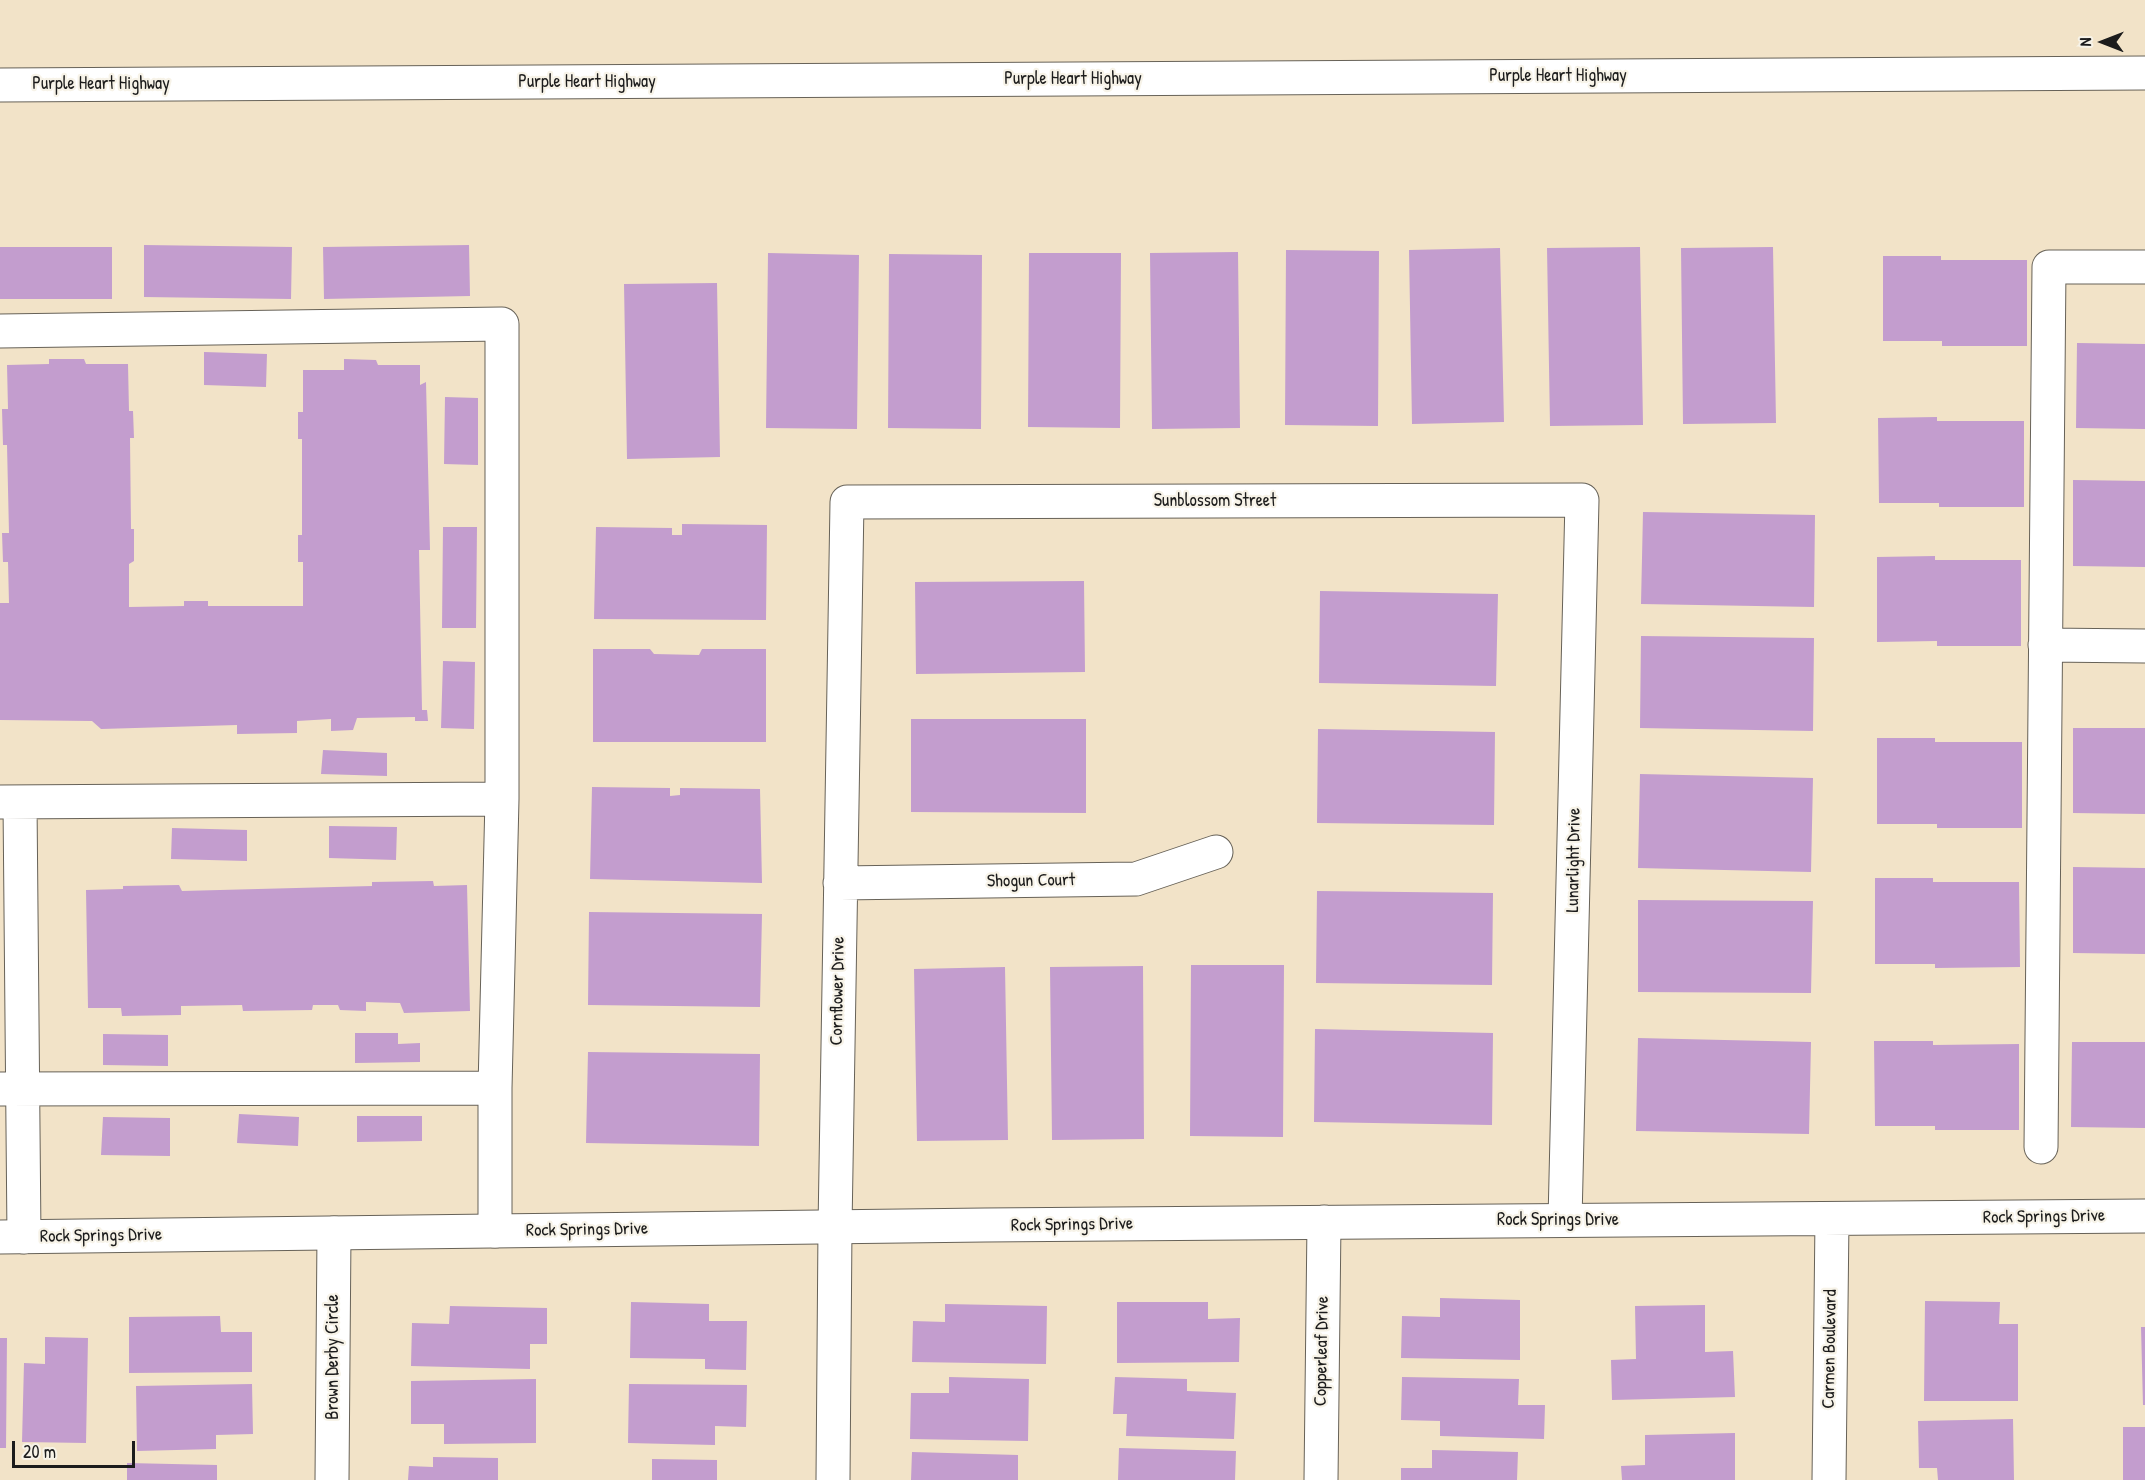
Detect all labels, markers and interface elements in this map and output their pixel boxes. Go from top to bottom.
north arrow [2073,12,2133,72]
text: N [2074,38,2096,46]
street label: Purple Heart Highway [1489,65,1627,87]
street label: Purple Heart Highway [1004,68,1142,90]
street label: Purple Heart Highway [518,71,656,93]
street label: Purple Heart Highway [32,73,170,95]
street label: Sunblossom Street [1154,490,1276,512]
street label: Lunarlight Drive [1562,808,1586,912]
street label: Shogun Court [987,869,1075,893]
street label: Cornflower Drive [826,936,850,1046]
street label: Rock Springs Drive [1983,1205,2105,1229]
street label: Rock Springs Drive [1497,1209,1619,1231]
street label: Rock Springs Drive [1011,1213,1133,1237]
street label: Rock Springs Drive [526,1218,648,1242]
street label: Rock Springs Drive [40,1224,162,1248]
street label: Carmen Boulevard [1818,1289,1842,1409]
street label: Brown Derby Circle [322,1294,344,1420]
street label: Copperleaf Drive [1310,1296,1334,1406]
scale bar [15,1429,138,1467]
text: 20 m [23,1439,56,1464]

